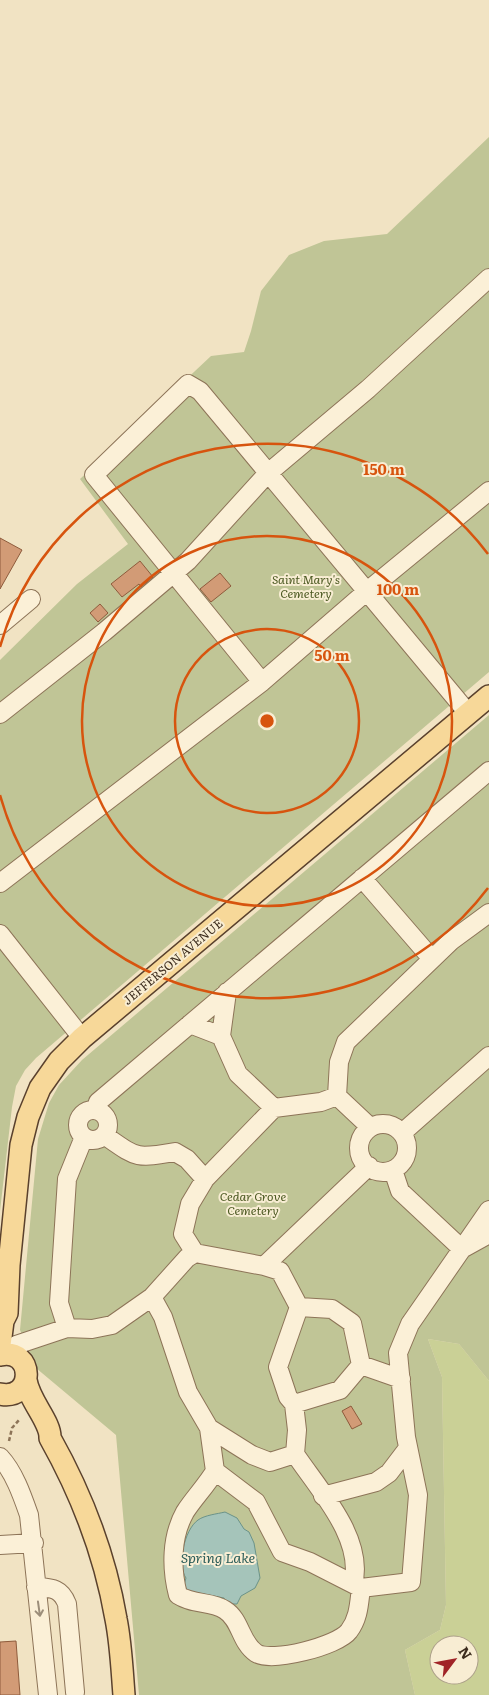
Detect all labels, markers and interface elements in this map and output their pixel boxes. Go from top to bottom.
text: 150 m [363,457,405,480]
park label: Saint Mary's Cemetery [272,570,340,602]
text: 100 m [377,577,419,600]
text: 50 m [314,643,350,666]
centre of rings [258,712,276,730]
street label: JEFFERSON AVENUE [119,914,226,1008]
park label: Cedar Grove Cemetery [220,1187,287,1219]
water label: Spring Lake [181,1547,256,1567]
one-way arrow [34,1600,44,1616]
north arrow [429,1635,479,1685]
text: N [454,1642,478,1663]

